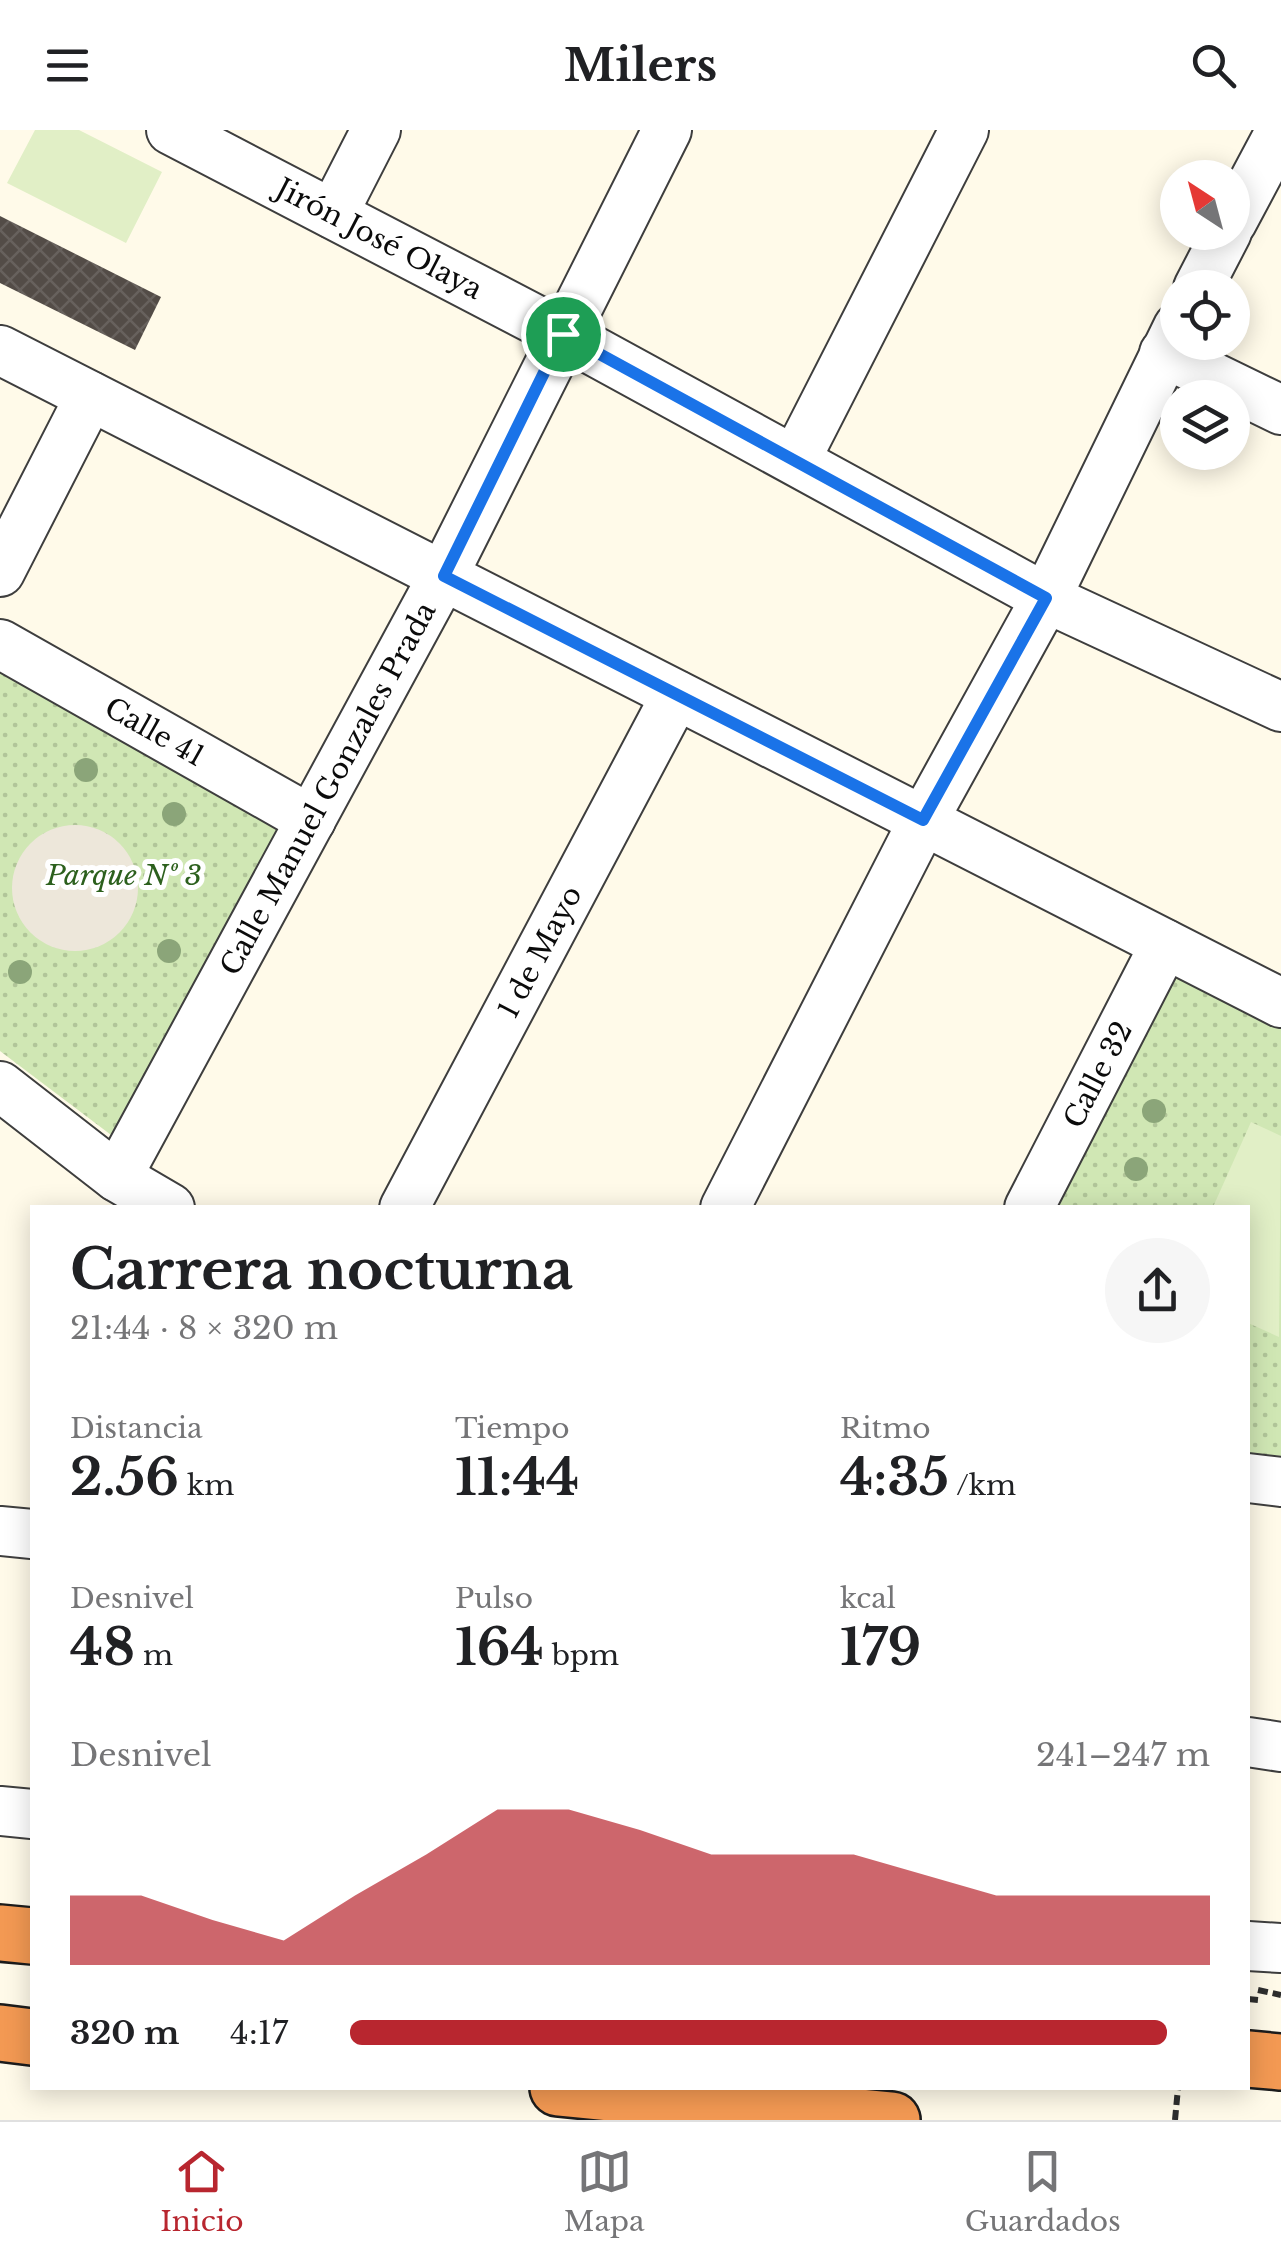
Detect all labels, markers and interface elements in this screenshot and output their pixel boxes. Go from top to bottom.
text: Milers [564,37,717,93]
icon: menu [40,38,95,93]
icon: search [1186,38,1241,93]
north arrow [1160,160,1250,250]
map controls [1160,160,1250,470]
street label: Jirón José Olaya [267,169,489,307]
button: locate [1160,270,1250,360]
pin [521,292,606,377]
icon: arrive [536,307,591,362]
button: layers [1160,380,1250,470]
street label: Calle Manuel Gonzales Prada [212,595,443,981]
street label: Calle 41 [99,690,211,774]
park label: Parque Nº 3 [45,858,202,893]
street label: 1 de Mayo [491,880,589,1024]
street label: Calle 32 [1056,1016,1140,1134]
text: Carrera nocturna [70,1236,573,1304]
button: share [1105,1238,1210,1343]
text: 21:44 · 8 × 320 m [70,1308,338,1348]
text: Distancia [70,1411,202,1446]
text: Tiempo [455,1411,570,1446]
text: Ritmo [840,1411,931,1446]
text: 2.56 [70,1446,179,1509]
text: 11:44 [455,1446,579,1509]
text: 4:35 [840,1446,949,1509]
text: km [179,1468,234,1503]
text: /km [949,1468,1016,1503]
text: Desnivel [70,1581,194,1616]
text: Pulso [455,1581,533,1616]
text: kcal [840,1581,896,1616]
text: 48 [70,1616,135,1679]
text: 164 [455,1616,544,1679]
text: 179 [840,1616,921,1679]
text: m [135,1638,173,1673]
text: bpm [544,1638,619,1673]
text: Desnivel [70,1735,212,1775]
text: 241–247 m [1036,1735,1210,1775]
text: 320 m [70,2013,179,2053]
text: 4:17 [230,2013,288,2053]
tab: Inicio [160,2144,244,2239]
tab: Mapa [564,2144,644,2239]
tab: Guardados [965,2144,1121,2239]

